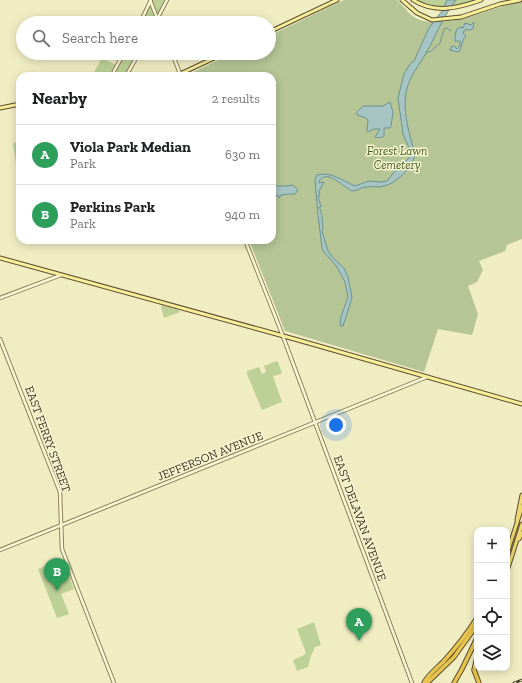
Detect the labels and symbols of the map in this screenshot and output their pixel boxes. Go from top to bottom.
park label: Forest Lawn Cemetery [367,144,427,172]
street label: EAST FERRY STREET [22,384,74,495]
your location [326,415,346,435]
street label: JEFFERSON AVENUE [155,428,265,484]
street label: EAST DELAVAN AVENUE [331,453,389,583]
pin: B [44,558,70,591]
pin: A [346,608,372,641]

